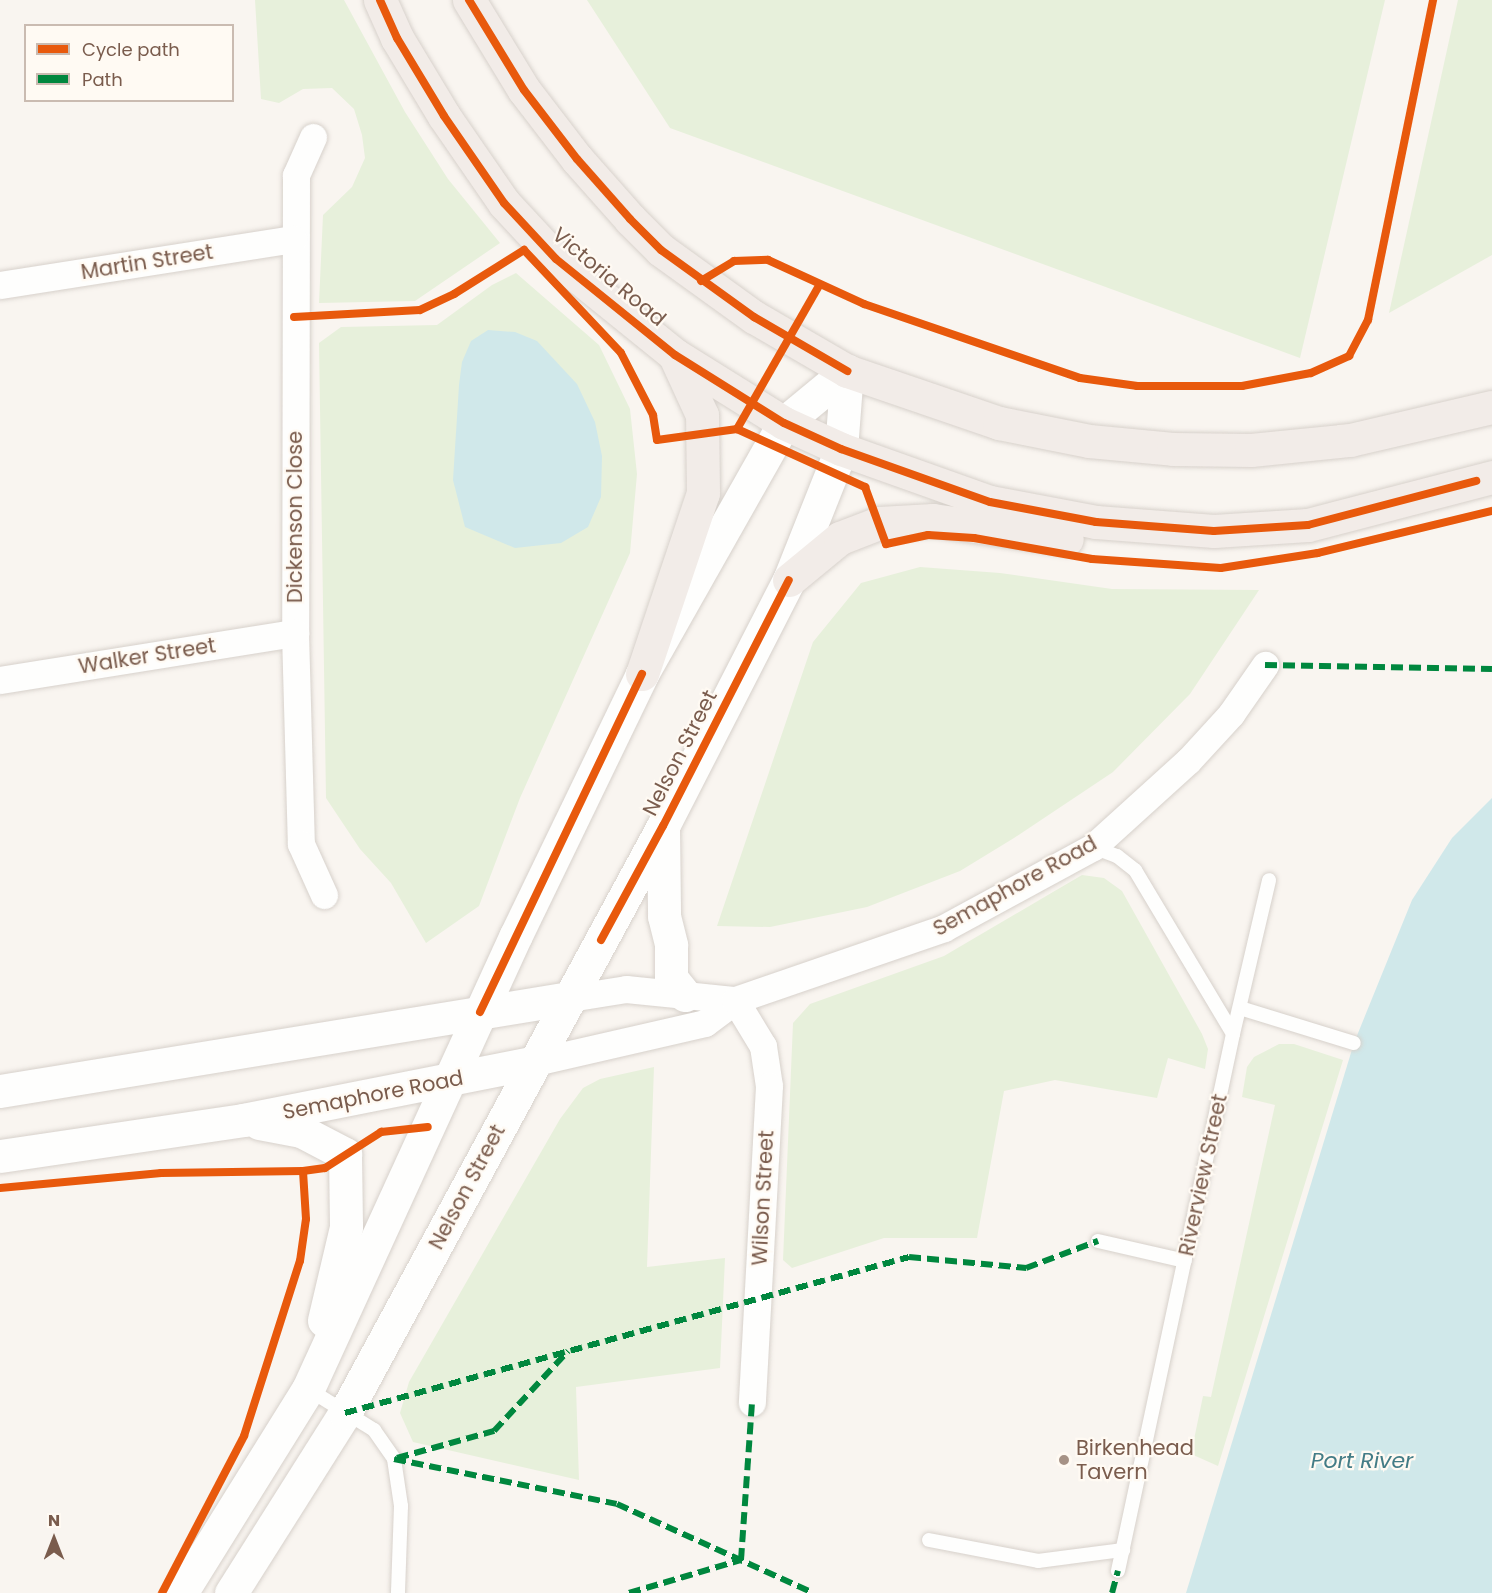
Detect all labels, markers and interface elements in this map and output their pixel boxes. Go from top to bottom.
legend [24,24,234,102]
text: Cycle path [82,37,180,62]
text: Path [82,67,123,92]
street label: Victoria Road [547,222,671,332]
street label: Martin Street [79,239,215,285]
street label: Dickenson Close [282,431,308,603]
street label: Walker Street [77,633,217,679]
street label: Nelson Street [637,686,723,820]
street label: Semaphore Road [929,831,1101,941]
street label: Semaphore Road [281,1065,465,1125]
street label: Riverview Street [1174,1092,1232,1258]
street label: Nelson Street [424,1120,510,1254]
street label: Wilson Street [747,1130,779,1266]
place label: Birkenhead Tavern [1076,1435,1194,1485]
water label: Port River [1311,1448,1413,1474]
marker: Birkenhead Tavern [1057,1453,1071,1467]
north arrow [24,1509,84,1569]
text: N [48,1509,60,1532]

